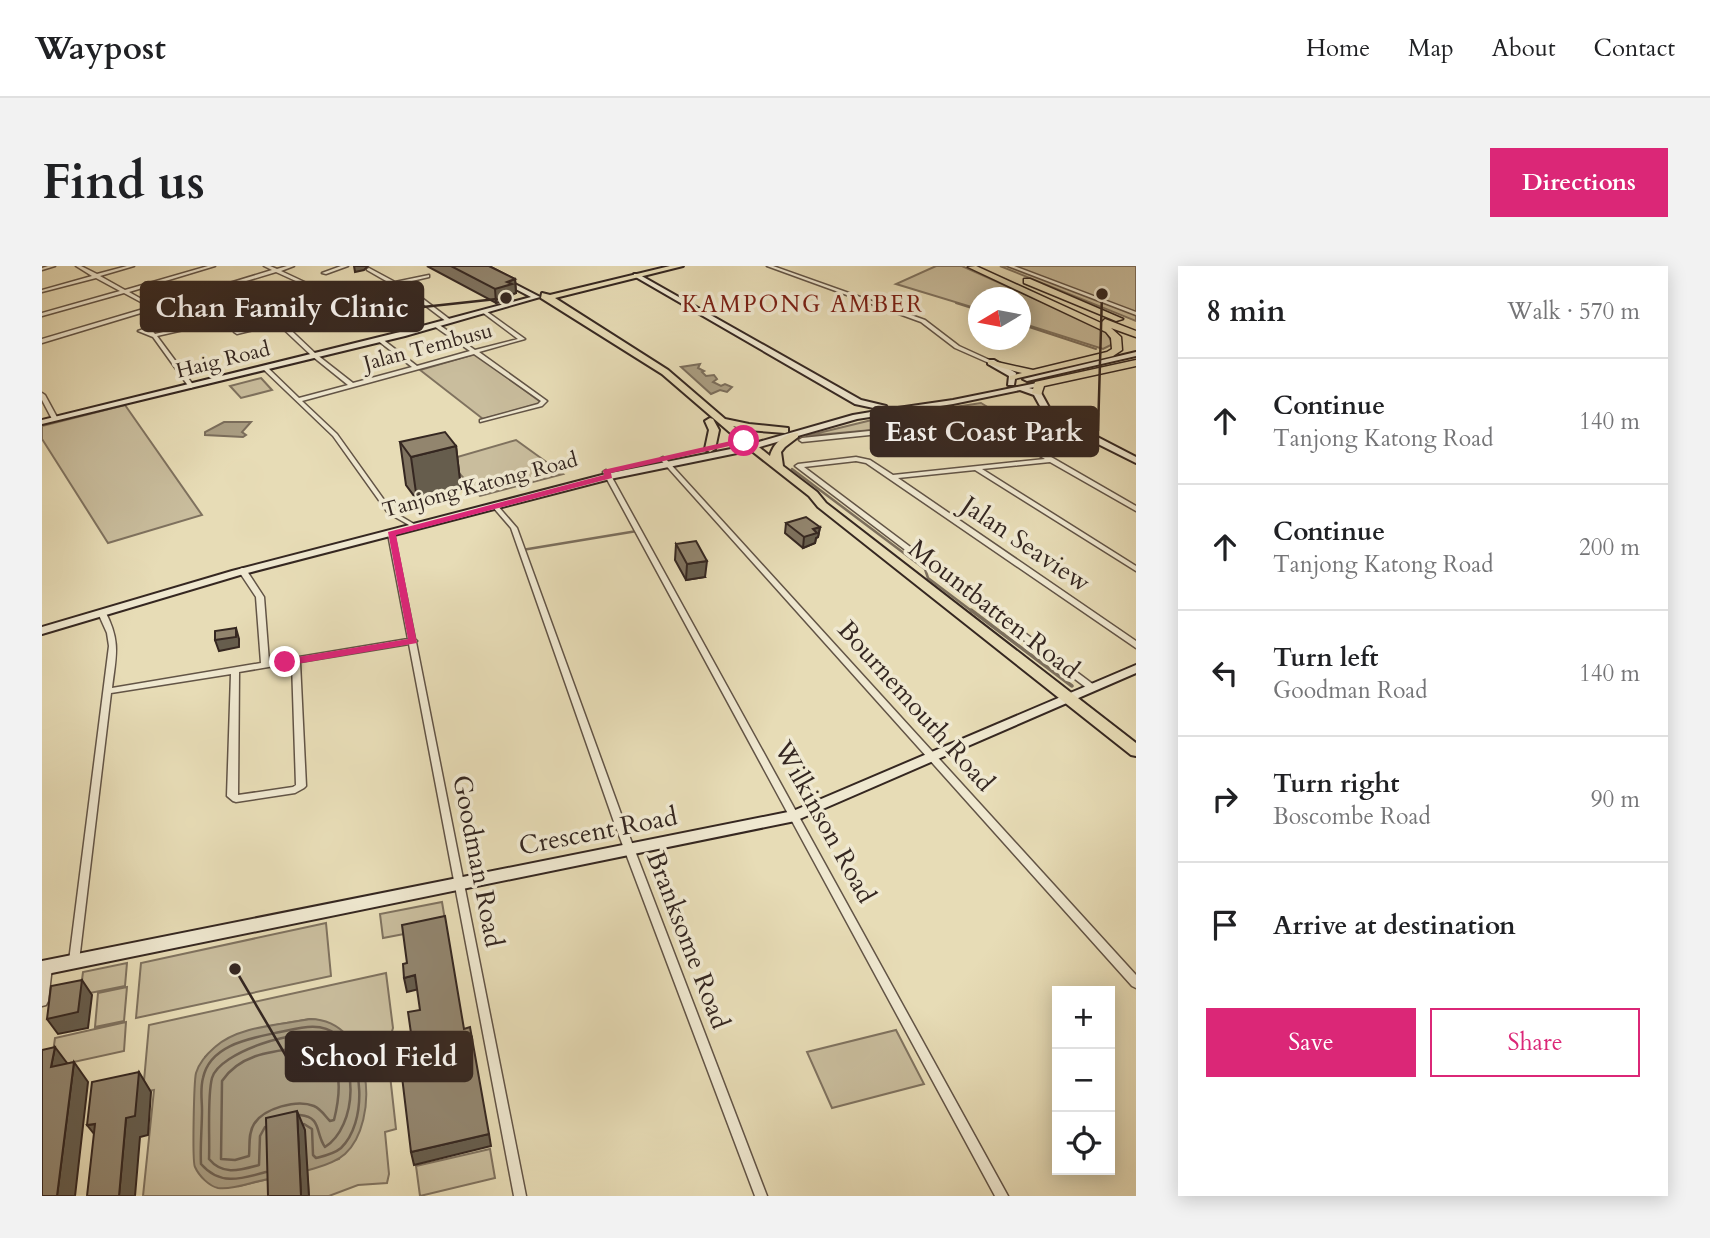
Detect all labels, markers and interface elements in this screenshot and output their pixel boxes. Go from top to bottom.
text: Waypost [35,26,166,71]
text: Home [1306,32,1370,65]
text: Map [1408,32,1454,65]
text: About [1492,32,1556,65]
text: Contact [1594,32,1675,65]
button: Directions [1490,148,1668,217]
text: Find us [42,149,205,216]
callout: Chan Family Clinic [141,282,423,331]
north arrow [968,287,1031,350]
text: Chan Family Clinic [155,289,409,327]
district label: KAMPONG AMBER [682,289,924,320]
text: 8 min [1206,291,1286,332]
text: Walk · 570 m [1507,296,1640,327]
street label: Jalan Tembusu [357,316,496,379]
street label: Haig Road [173,334,273,386]
text: Continue [1273,388,1385,423]
icon: ahead [1206,402,1244,440]
text: 140 m [1579,406,1640,437]
callout: East Coast Park [871,407,1098,456]
text: East Coast Park [885,413,1084,451]
text: Tanjong Katong Road [1273,423,1493,454]
route start [728,425,759,456]
street label: Tanjong Katong Road [379,445,581,525]
street label: Jalan Seaview [951,486,1098,600]
text: Continue [1273,514,1385,549]
icon: ahead [1206,528,1244,566]
street label: Mountbatten Road [901,531,1087,687]
text: 200 m [1579,532,1640,563]
text: Tanjong Katong Road [1273,549,1493,580]
street label: Bournemouth Road [830,613,1002,799]
text: Turn left [1273,640,1378,675]
route end [269,646,300,677]
icon: left [1206,654,1244,692]
text: 140 m [1579,658,1640,689]
text: Goodman Road [1273,675,1428,706]
street label: Wilkinson Road [766,734,884,909]
text: Turn right [1273,766,1400,801]
street label: Goodman Road [444,772,512,950]
icon: right [1206,780,1244,818]
text: 90 m [1591,784,1640,815]
street label: Crescent Road [516,798,680,864]
text: Boscombe Road [1273,801,1431,832]
street label: Branksome Road [638,846,738,1034]
icon: arrive [1206,906,1244,944]
text: Arrive at destination [1273,908,1516,943]
map controls [1052,986,1115,1175]
button: + [1052,986,1115,1049]
button: Save [1206,1008,1416,1077]
button: Share [1430,1008,1640,1077]
callout: School Field [286,1032,472,1081]
text: School Field [300,1038,458,1076]
button: − [1052,1049,1115,1112]
button: locate [1052,1112,1115,1175]

